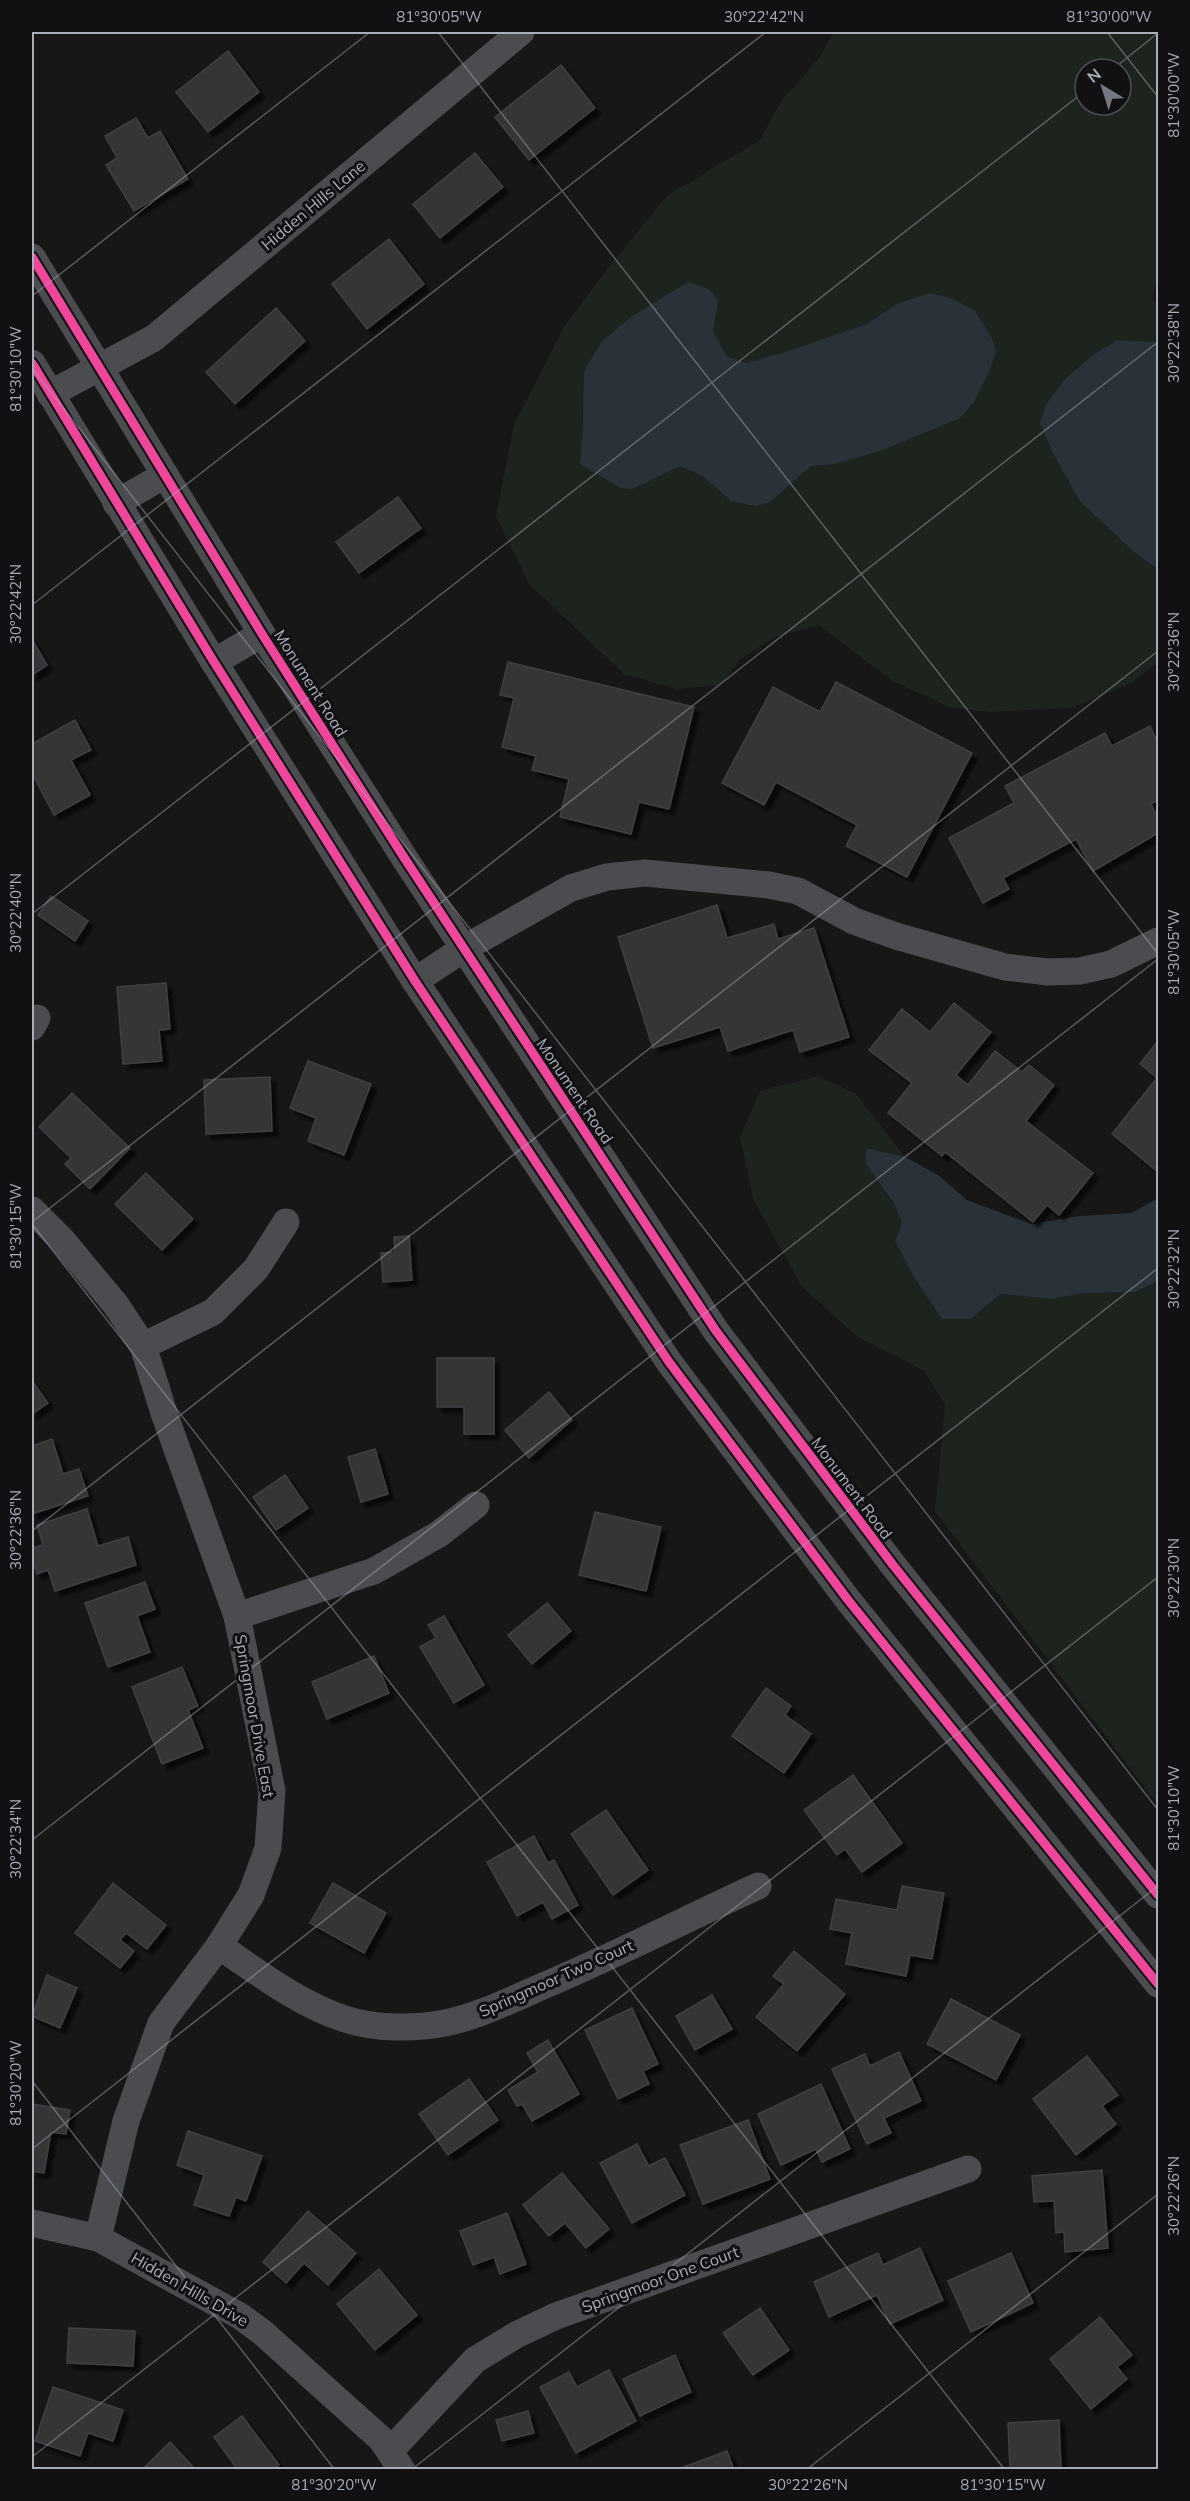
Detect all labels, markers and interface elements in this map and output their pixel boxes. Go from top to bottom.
text: 81°30'05"W [396,7,482,26]
text: 30°22'42"N [724,7,804,26]
text: 81°30'00"W [1066,7,1152,26]
text: 81°30'00"W [1164,52,1183,138]
north arrow [1073,57,1133,117]
text: N [1083,64,1105,87]
street label: Hidden Hills Lane [257,156,369,254]
text: 30°22'38"N [1164,303,1183,383]
text: 81°30'10"W [6,326,25,412]
text: 30°22'42"N [6,564,25,644]
text: 30°22'36"N [1164,612,1183,692]
street label: Monument Road [270,626,352,740]
text: 30°22'40"N [6,873,25,953]
text: 81°30'05"W [1164,909,1183,995]
street label: Monument Road [532,1035,618,1147]
text: 81°30'15"W [6,1183,25,1269]
text: 30°22'32"N [1164,1229,1183,1309]
street label: Monument Road [807,1433,897,1543]
text: 30°22'36"N [6,1490,25,1570]
text: 30°22'30"N [1164,1538,1183,1618]
street label: Springmoor Drive East [231,1633,279,1800]
text: 81°30'10"W [1164,1765,1183,1851]
text: 30°22'34"N [6,1799,25,1879]
street label: Springmoor Two Court [476,1935,637,2021]
text: 81°30'20"W [6,2040,25,2126]
text: 30°22'26"N [1164,2156,1183,2236]
street label: Springmoor One Court [579,2241,742,2317]
street label: Hidden Hills Drive [128,2247,252,2331]
text: 81°30'20"W [291,2475,377,2494]
text: 30°22'26"N [768,2475,848,2494]
text: 81°30'15"W [960,2475,1046,2494]

